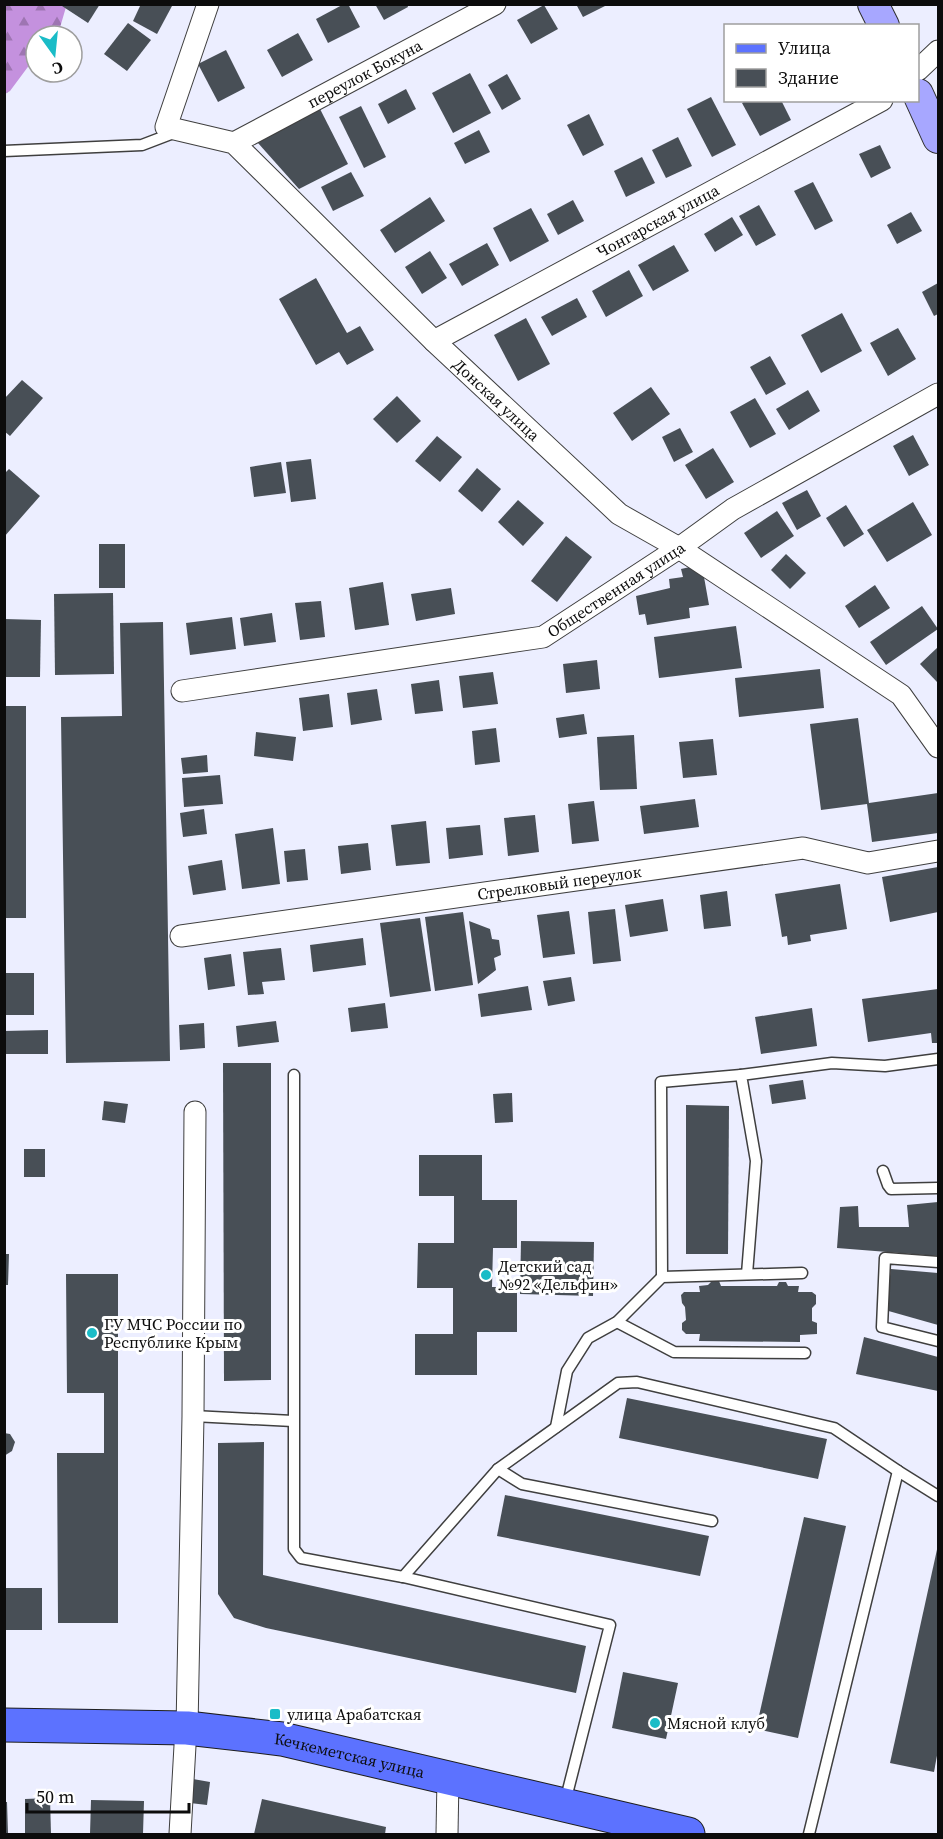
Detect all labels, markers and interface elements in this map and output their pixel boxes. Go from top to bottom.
north arrow [24,24,84,84]
legend [724,24,919,102]
street label: переулок Бокуна [303,33,427,113]
text: Улица [778,35,831,60]
text: С [50,57,66,80]
text: Здание [778,65,839,90]
street label: Чонгарская улица [593,178,724,263]
street label: Донская улица [448,353,546,446]
street label: Общественная улица [543,536,690,642]
street label: Стрелковый переулок [476,860,643,905]
place label: Детский сад №92 «Дельфин» [498,1255,618,1295]
marker: Детский сад №92 «Дельфин» [479,1268,493,1282]
place label: ГУ МЧС России по Республике Крым [104,1313,242,1353]
marker: ГУ МЧС России по Республике Крым [85,1326,99,1340]
place label: улица Арабатская [287,1703,421,1725]
marker: улица Арабатская [268,1707,282,1721]
place label: Мясной клуб [667,1712,765,1734]
marker: Мясной клуб [648,1716,662,1730]
street label: Кечкеметская улица [273,1727,428,1783]
scale bar [27,1776,189,1814]
text: 50 m [36,1784,74,1809]

